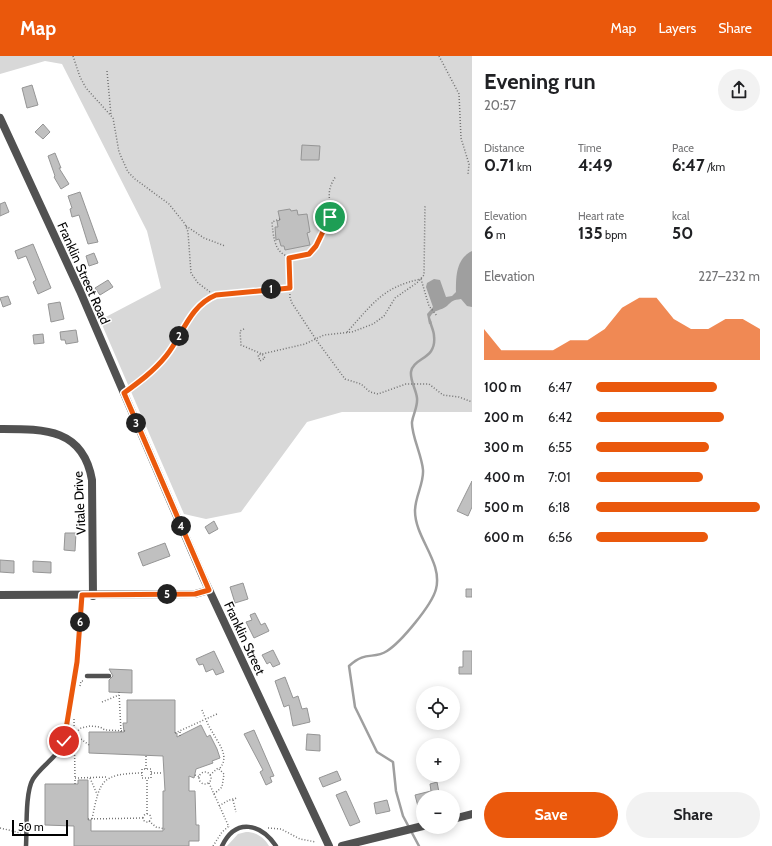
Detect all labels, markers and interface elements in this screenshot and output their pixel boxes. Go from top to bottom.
text: Map [20,17,56,40]
text: Map [611,19,636,37]
text: Layers [658,19,696,37]
text: Share [718,19,752,37]
text: Evening run [484,68,596,95]
button: share [718,69,760,111]
text: 20:57 [484,97,516,113]
text: Distance [484,141,525,155]
text: Time [578,141,601,155]
text: Pace [672,141,694,155]
text: 0.71 [484,155,515,175]
text: 4:49 [578,155,612,175]
text: 6:47 [672,155,705,175]
text: km [515,160,532,174]
text: /km [705,160,725,174]
pin [313,200,347,234]
icon: arrive [319,206,341,228]
text: Elevation [484,209,527,223]
text: Heart rate [578,209,624,223]
text: kcal [672,209,690,223]
street label: Franklin Street Road [54,219,114,327]
text: 6 [484,223,494,243]
text: 135 [578,223,603,243]
text: 50 [672,223,693,243]
text: m [494,228,506,242]
text: bpm [603,228,627,242]
text: Elevation [484,268,535,284]
text: 227–232 m [698,268,760,284]
pin: 1 [261,279,281,299]
text: 1 [269,282,273,296]
pin: 2 [169,326,189,346]
text: 2 [176,329,182,343]
text: 100 m [484,379,521,395]
text: 6:47 [548,379,572,395]
text: 200 m [484,409,523,425]
text: 6:42 [548,409,572,425]
pin: 3 [126,413,146,433]
text: 3 [133,416,139,430]
text: 300 m [484,439,524,455]
text: 6:55 [548,439,572,455]
text: 400 m [484,469,525,485]
text: 7:01 [548,469,571,485]
street label: Vitale Drive [69,470,89,535]
text: 500 m [484,499,524,515]
text: 6:18 [548,499,570,515]
pin: 4 [171,516,191,536]
text: 4 [178,519,184,533]
text: 600 m [484,529,524,545]
text: 6:56 [548,529,573,545]
pin: 5 [157,584,177,604]
text: 5 [164,587,170,601]
street label: Franklin Street [221,599,269,678]
pin: 6 [70,612,90,632]
text: 6 [77,615,83,629]
map controls [416,686,460,834]
button: locate [416,686,460,730]
pin [47,724,81,758]
icon: check [53,730,75,752]
button: + [416,738,460,782]
button: − [416,790,460,834]
button: Save [484,792,618,838]
button: Share [626,792,760,838]
scale bar [12,818,68,837]
text: 50 m [18,820,44,834]

